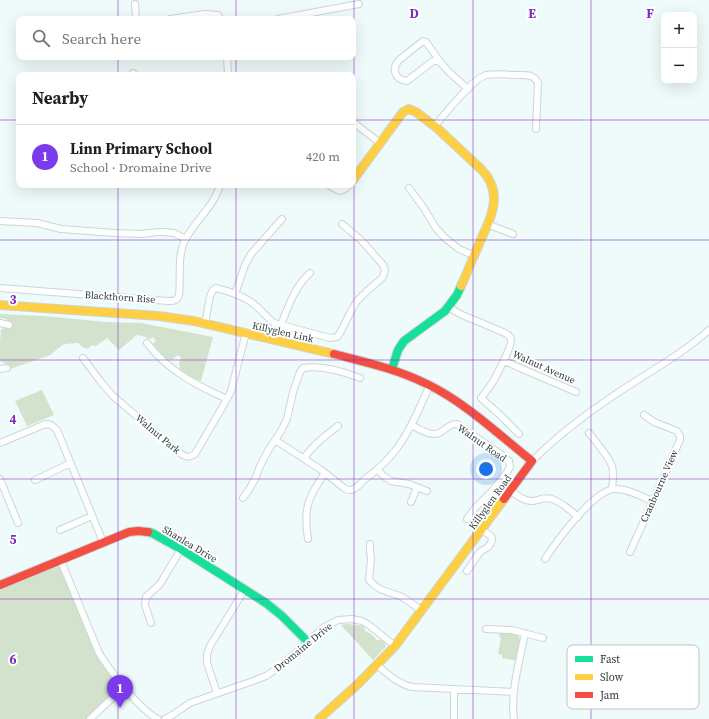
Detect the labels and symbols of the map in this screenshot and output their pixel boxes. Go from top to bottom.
text: D [409,5,419,22]
text: E [528,5,536,22]
text: F [646,5,654,22]
street label: Blackthorn Rise [84,288,156,306]
text: 3 [9,291,17,308]
street label: Killyglen Link [251,319,315,345]
street label: Walnut Avenue [511,347,577,387]
text: 4 [9,411,17,428]
street label: Walnut Park [133,411,184,457]
street label: Walnut Road [455,421,509,465]
street label: Cranbourne View [637,447,681,524]
your location [476,459,496,479]
street label: Killyglen Road [466,472,514,532]
street label: Shanlea Drive [160,523,220,565]
text: 5 [9,531,17,548]
street label: Dromaine Drive [271,619,335,675]
legend [567,645,699,709]
text: 6 [9,651,17,668]
text: Fast [600,652,620,667]
text: Slow [600,670,624,685]
pin: 1 [107,675,133,708]
text: Jam [599,688,619,703]

